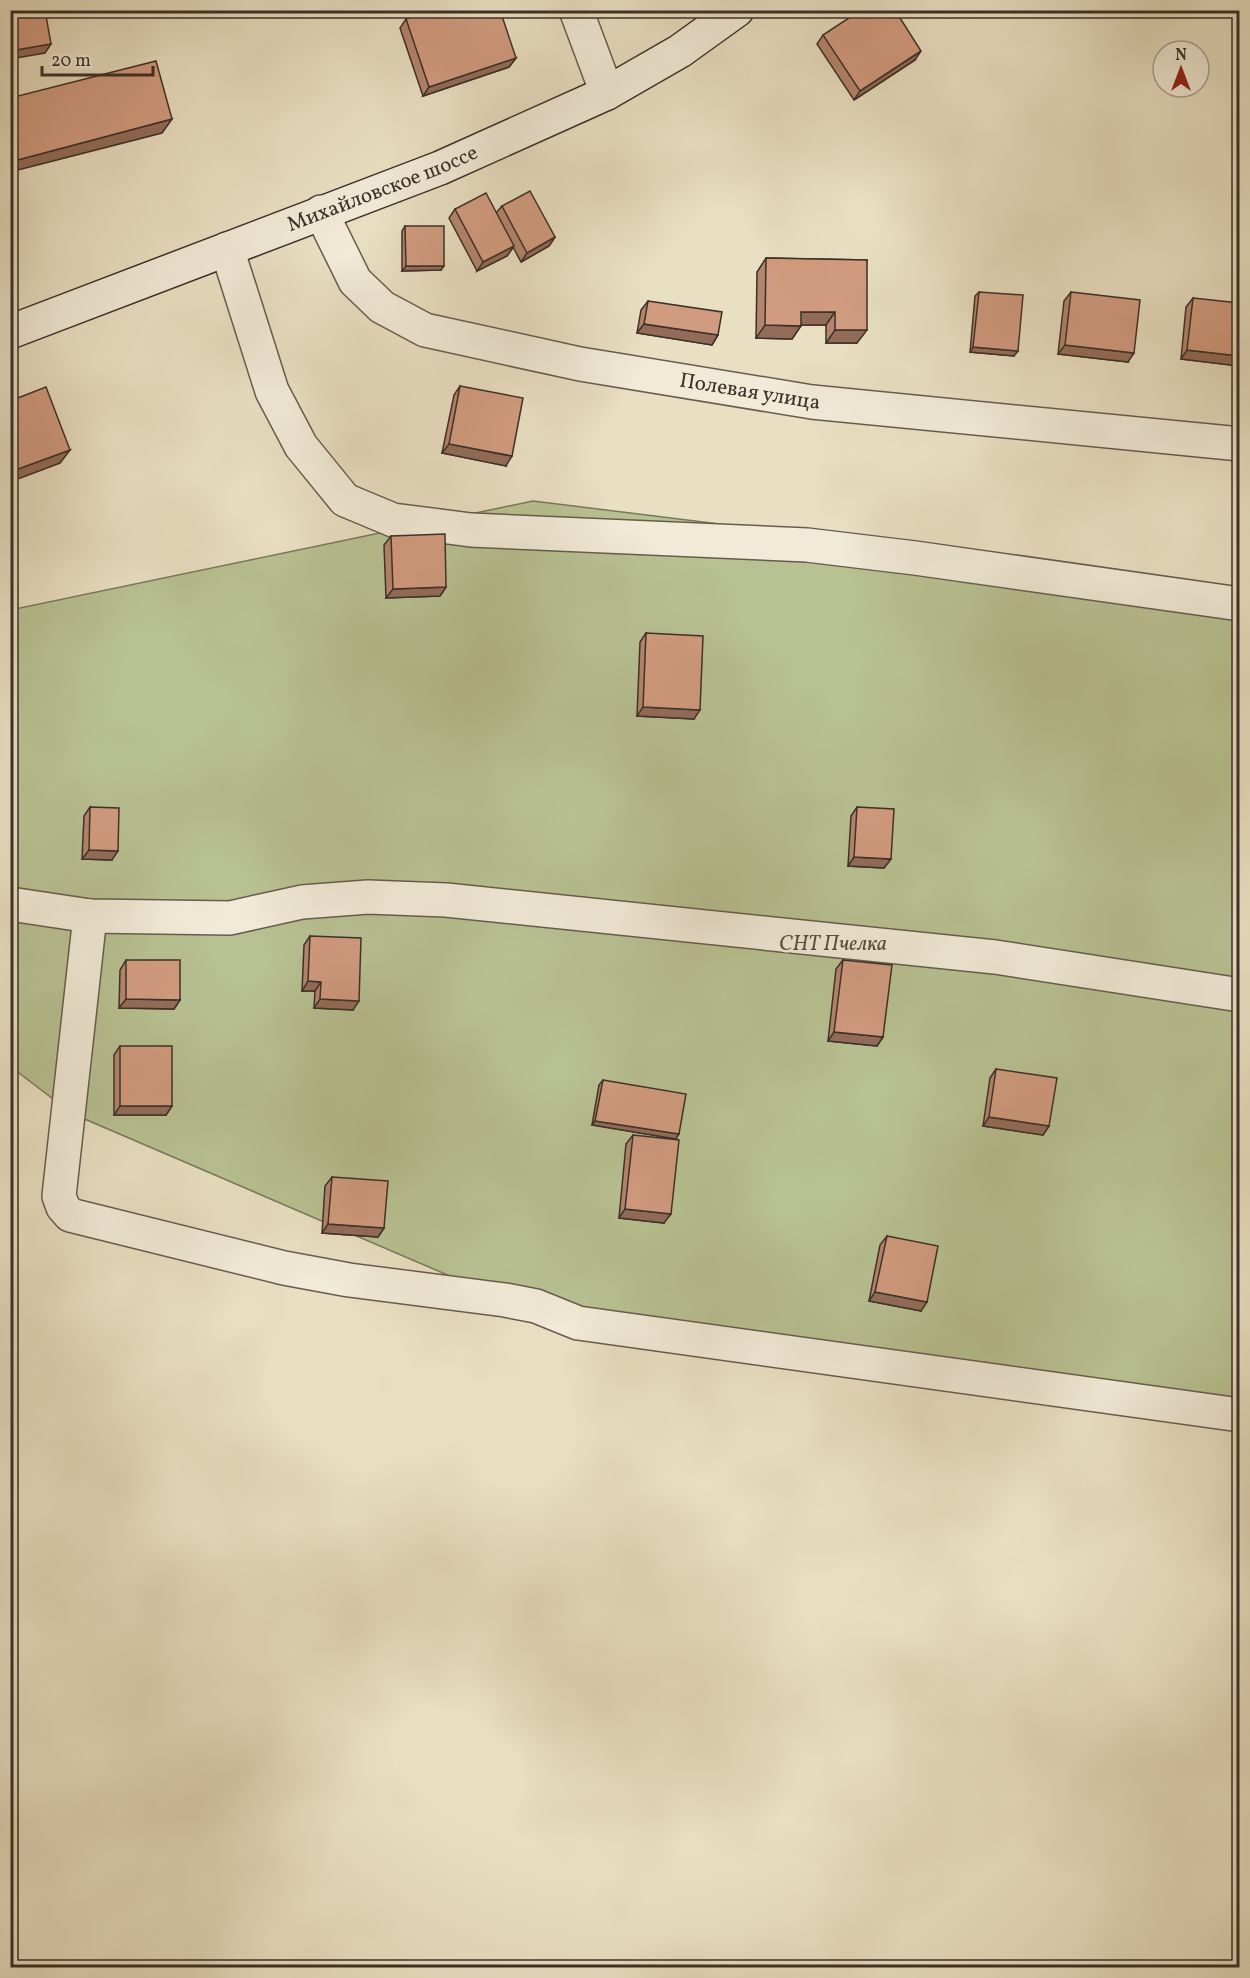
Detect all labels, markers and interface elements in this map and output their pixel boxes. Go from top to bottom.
scale bar [42,39,153,77]
north arrow [1151,39,1211,99]
text: N [1175,45,1187,67]
text: 20 m [51,49,91,74]
street label: Михайловское шоссе [283,138,483,240]
street label: Полевая улица [677,366,822,417]
park label: СНТ Пчелка [779,930,887,959]

